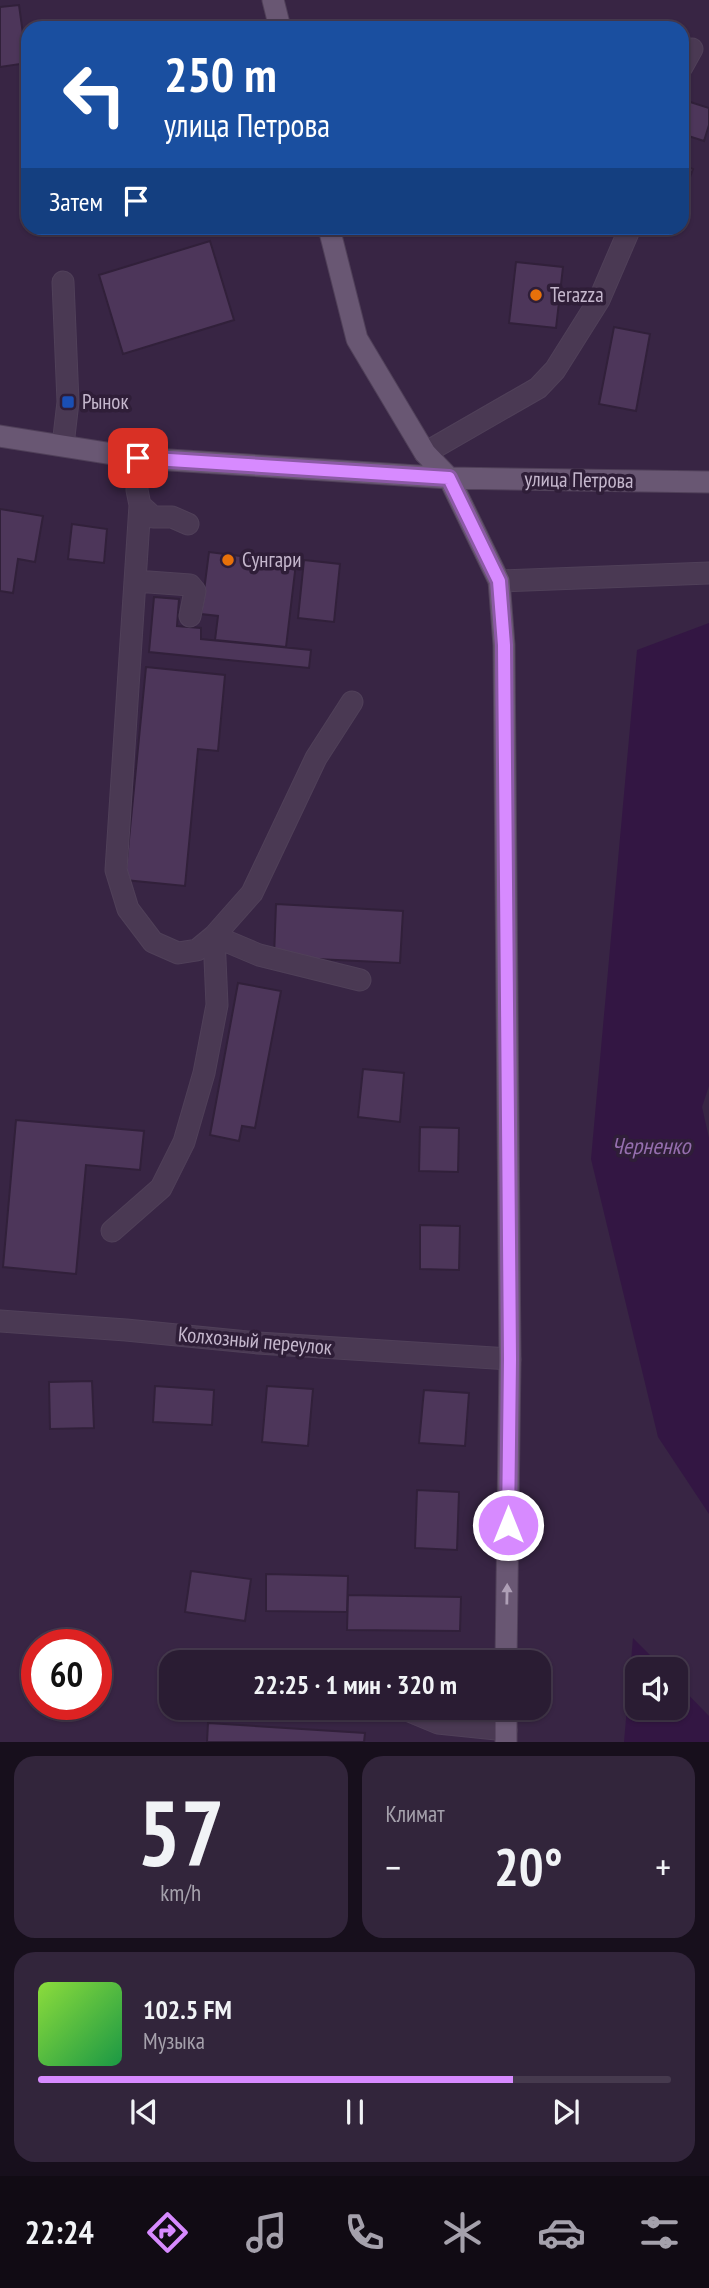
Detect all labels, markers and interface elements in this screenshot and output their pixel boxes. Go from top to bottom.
text: 250 m [164,42,277,106]
icon: left [49,49,140,140]
text: улица Петрова [164,104,330,146]
icon: arrive [117,182,155,220]
text: Затем [49,185,103,218]
place label: Terazza [550,281,604,308]
marker: Terazza [528,287,544,303]
place label: Рынок [82,388,129,415]
marker: Рынок [60,394,76,410]
pin [108,428,168,488]
icon: arrive [119,439,157,477]
street label: улица Петрова [524,465,634,494]
place label: Сунгари [242,546,301,573]
marker: Сунгари [220,552,236,568]
water label: Черненко [612,1131,692,1160]
street label: Колхозный переулок [177,1320,333,1361]
position arrow [471,1488,545,1562]
one-way arrow [501,1583,513,1605]
speed limit sign: 60 [21,1629,112,1720]
map controls [625,1657,688,1720]
button: sound [625,1657,688,1720]
text: 22:25 · 1 мин · 320 m [253,1668,457,1701]
text: 57 [137,1773,224,1891]
text: Климат [386,1799,445,1828]
text: 20° [494,1833,563,1900]
text: − [386,1842,401,1891]
text: + [655,1842,671,1891]
text: km/h [160,1878,201,1907]
text: 102.5 FM [143,1993,232,2026]
text: Музыка [143,2026,205,2055]
icon: previous [125,2093,163,2131]
icon: pause [336,2093,374,2131]
icon: next [547,2093,585,2131]
icon: directions [143,2208,192,2257]
icon: music [242,2208,291,2257]
icon: phone [340,2208,389,2257]
icon: climate [438,2208,487,2257]
icon: car [537,2208,586,2257]
icon: filters [635,2208,684,2257]
text: 22:24 [25,2211,94,2253]

